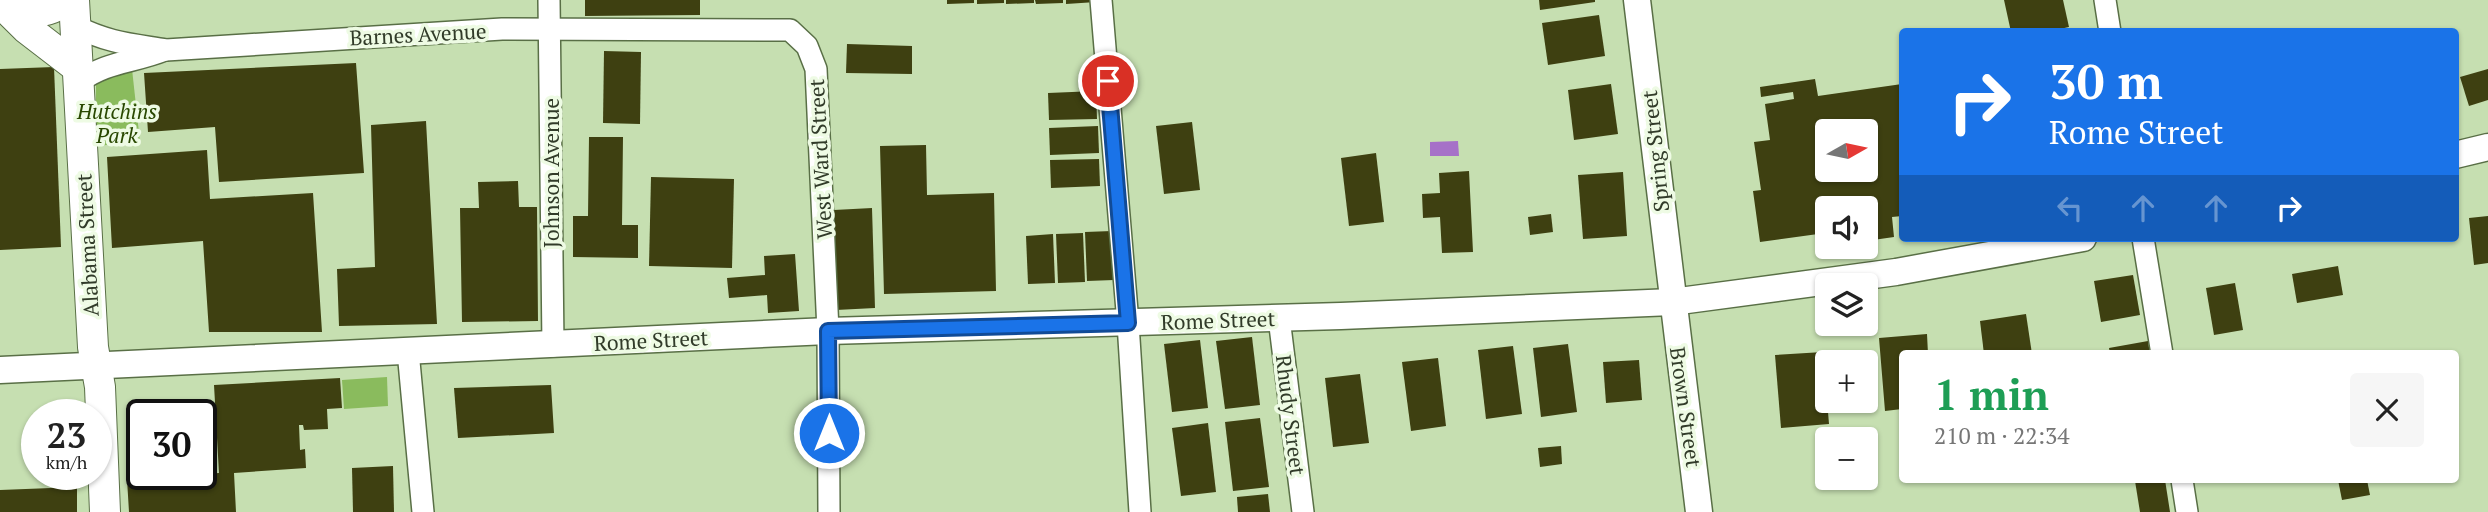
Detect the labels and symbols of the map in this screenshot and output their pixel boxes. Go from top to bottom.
street label: Barnes Avenue [349,16,487,52]
pin [1078,51,1138,111]
street label: West Ward Street [802,78,838,240]
street label: Spring Street [1635,89,1675,213]
park label: Hutchins Park [76,97,157,149]
street label: Johnson Avenue [537,98,565,248]
north arrow [1815,119,1878,182]
street label: Alabama Street [69,173,105,317]
street label: Rome Street [1160,304,1276,336]
street label: Rome Street [593,323,709,357]
street label: Brown Street [1664,345,1708,469]
street label: Rhudy Street [1270,353,1312,477]
position arrow [792,396,866,470]
speed limit sign: 30 [126,399,217,490]

